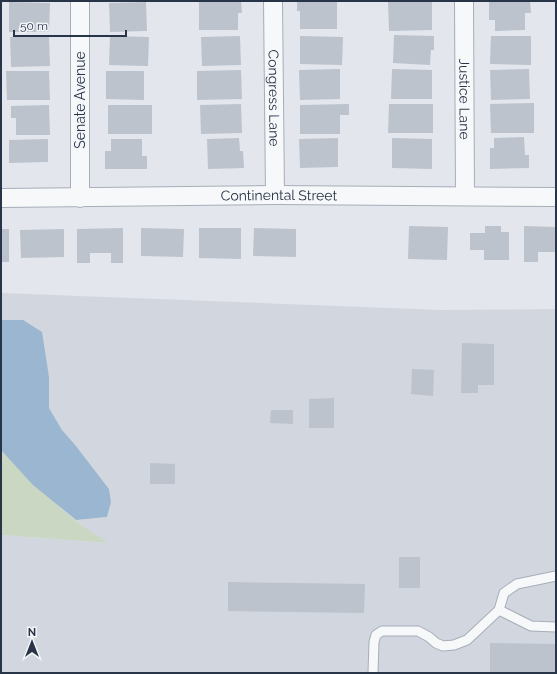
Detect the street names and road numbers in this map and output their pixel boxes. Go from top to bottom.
street label: Congress Lane [266,49,282,147]
street label: Senate Avenue [72,51,88,149]
street label: Justice Lane [456,58,473,140]
street label: Continental Street [221,187,338,204]

